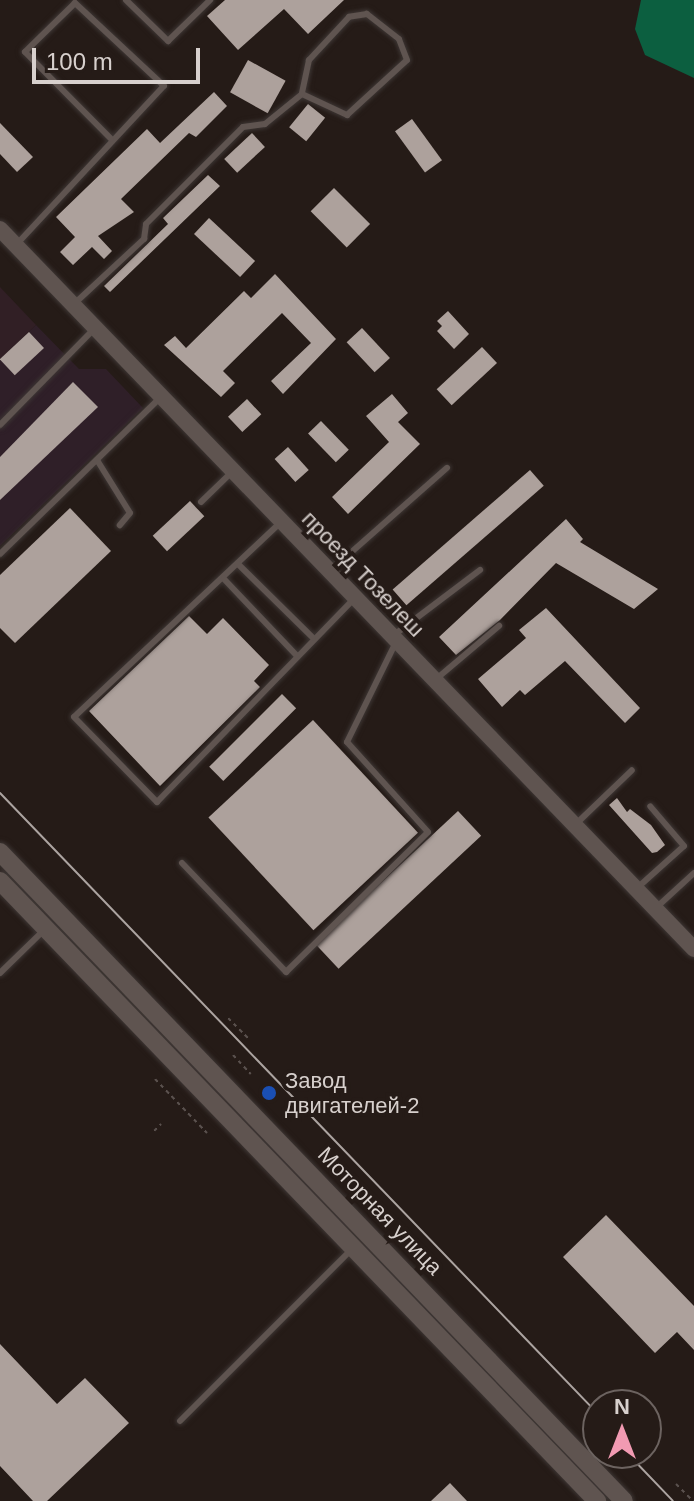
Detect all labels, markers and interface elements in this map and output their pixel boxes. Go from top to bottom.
scale bar [36,32,204,82]
text: 100 m [46,48,113,75]
street label: проезд Тозелеш [296,506,430,642]
place label: Завод двигателей-2 [285,1067,419,1118]
marker: Завод двигателей-2 [260,1084,278,1102]
street label: Моторная улица [312,1142,448,1280]
north arrow [582,1389,662,1469]
text: N [614,1394,630,1419]

